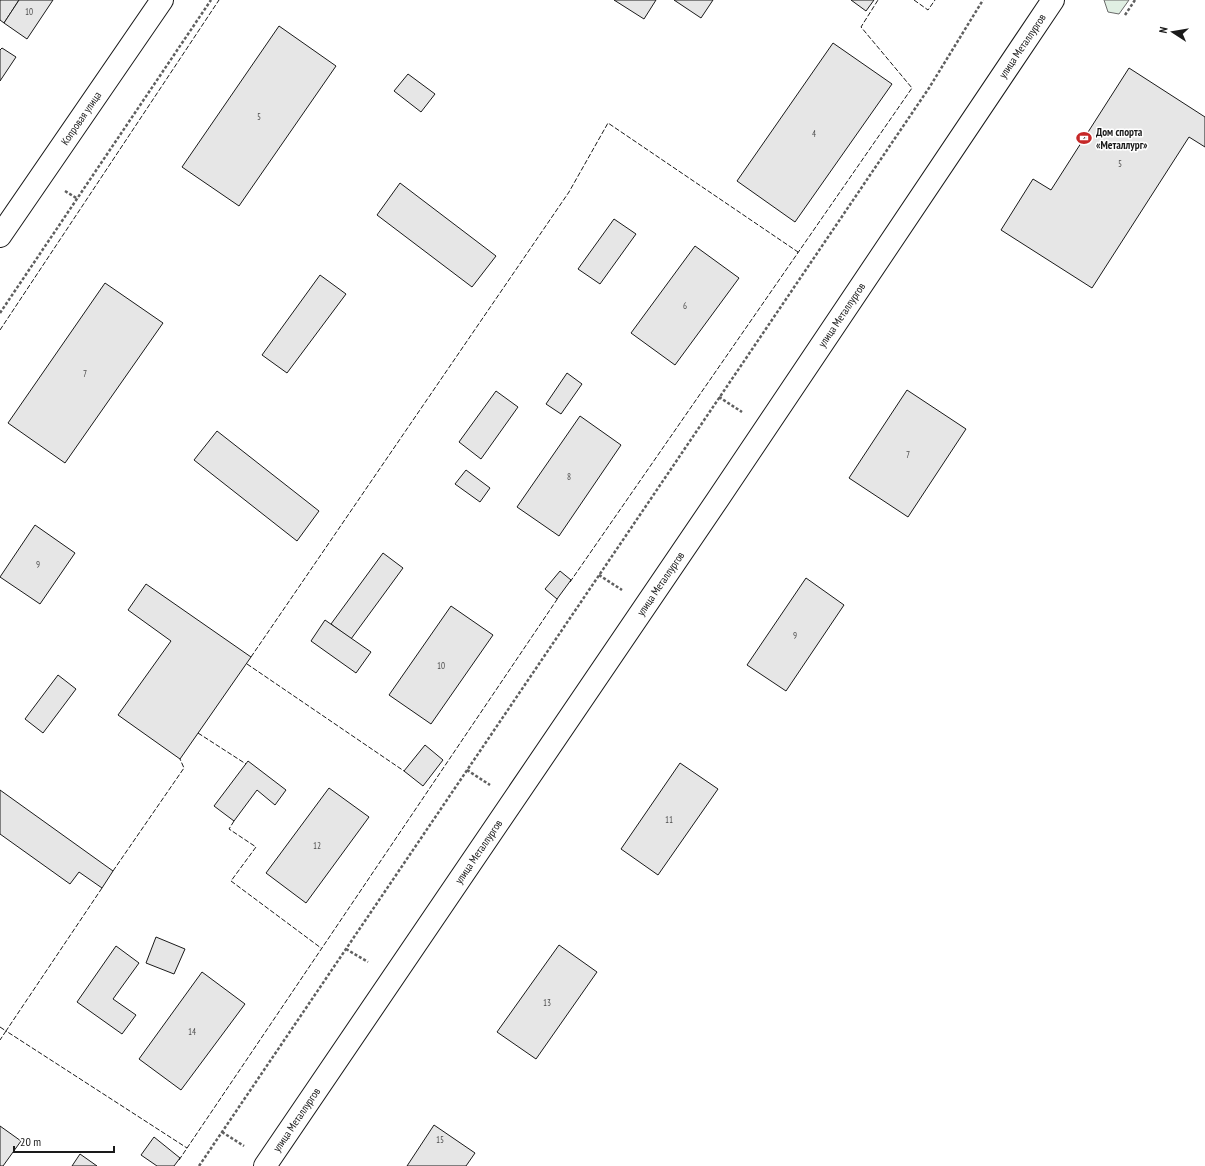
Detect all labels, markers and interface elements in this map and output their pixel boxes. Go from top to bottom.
house number: 10 [25,6,33,17]
street label: улица Металлургов [996,11,1049,81]
north arrow [1153,12,1193,52]
text: N [1156,26,1171,34]
street label: Копровая улица [58,89,104,148]
house number: 5 [257,111,261,122]
place label: Дом спорта «Металлург» [1096,125,1148,152]
house number: 4 [812,128,816,139]
sports icon: Дом спорта «Металлург» [1075,129,1093,147]
house number: 5 [1118,158,1122,169]
street label: улица Металлургов [815,280,869,350]
house number: 6 [683,300,687,311]
house number: 7 [83,368,87,379]
house number: 7 [906,449,910,460]
house number: 8 [567,471,571,482]
street label: улица Металлургов [634,548,688,618]
house number: 9 [36,559,40,570]
house number: 9 [793,630,797,641]
house number: 10 [437,660,445,671]
house number: 11 [665,814,673,825]
street label: улица Металлургов [452,816,506,886]
house number: 12 [313,840,321,851]
house number: 13 [543,997,551,1008]
house number: 14 [188,1026,196,1037]
street label: улица Металлургов [270,1084,324,1154]
scale bar [14,1128,114,1154]
text: 20 m [20,1134,41,1149]
house number: 15 [436,1134,444,1145]

